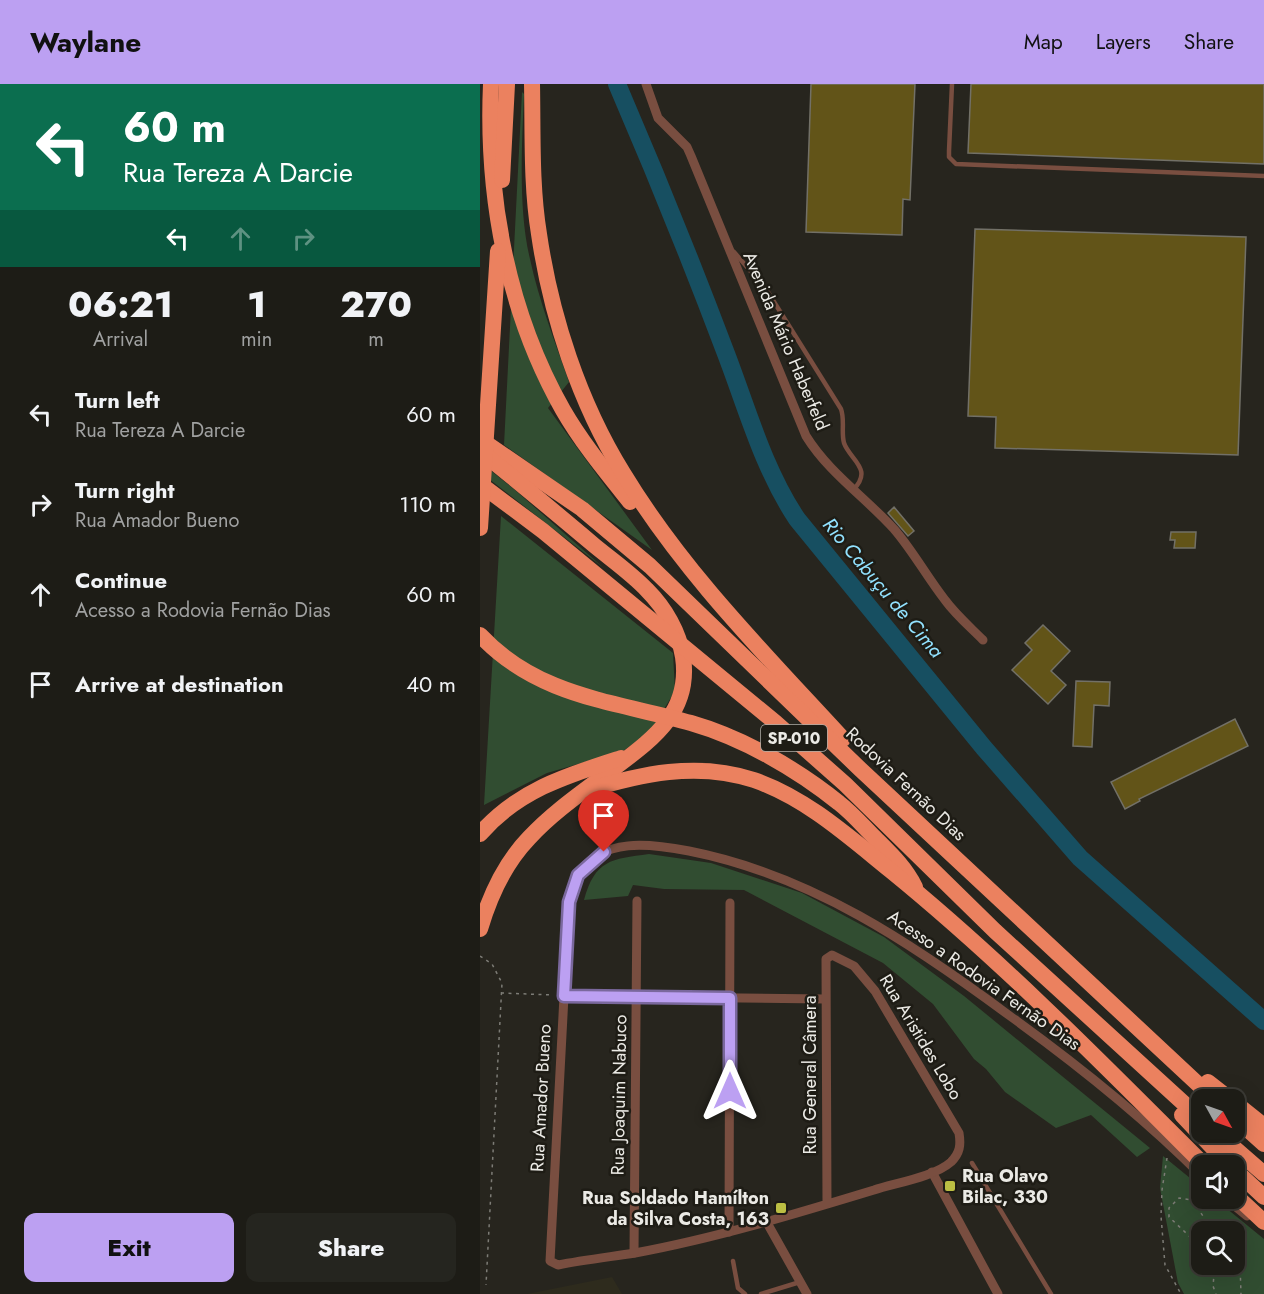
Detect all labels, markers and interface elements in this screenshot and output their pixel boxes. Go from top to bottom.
text: Waylane [30,22,141,63]
text: Map [1024,27,1063,57]
text: Layers [1096,27,1151,57]
text: Share [1184,27,1234,57]
text: 60 m [123,97,226,158]
icon: left [24,108,102,186]
text: Rua Tereza A Darcie [123,153,353,192]
icon: left [161,222,194,255]
icon: ahead [224,222,257,255]
icon: right [287,222,320,255]
street label: Avenida Mário Haberfeld [737,248,835,434]
text: 06:21 [68,278,173,330]
text: 1 [247,278,266,330]
text: 270 [340,278,412,330]
text: Arrival [93,325,148,354]
text: min [241,325,272,354]
text: m [368,325,384,354]
text: Turn left [75,384,160,416]
icon: left [24,398,57,431]
text: 60 m [406,398,456,430]
text: Rua Tereza A Darcie [75,416,245,445]
text: Turn right [75,474,175,506]
icon: right [24,488,57,521]
text: 110 m [399,488,456,520]
text: Rua Amador Bueno [75,506,239,535]
water label: Rio Cabuçu de Cima [816,512,950,664]
text: Continue [75,564,167,596]
icon: ahead [24,578,57,611]
text: 60 m [406,578,456,610]
text: Acesso a Rodovia Fernão Dias [75,596,331,625]
icon: arrive [24,668,57,701]
text: Arrive at destination [75,668,284,700]
text: 40 m [406,668,456,700]
street label: Rodovia Fernão Dias [840,721,972,847]
road number: SP-010 [761,725,827,751]
pin [578,790,629,852]
icon: arrive [587,799,620,832]
street label: Acesso a Rodovia Fernão Dias [882,903,1086,1057]
street label: Rua Aristides Lobo [873,969,969,1105]
street label: Rua General Câmera [797,995,823,1155]
street label: Rua Joaquim Nabuco [605,1014,633,1176]
street label: Rua Amador Bueno [524,1023,558,1173]
position arrow [698,1059,762,1123]
north arrow [1191,1089,1245,1143]
map controls [1191,1089,1245,1275]
button: sound [1191,1155,1245,1209]
place label: Rua Olavo Bilac, 330 [962,1163,1049,1210]
marker: Rua Olavo Bilac, 330 [943,1179,957,1193]
place label: Rua Soldado Hamílton da Silva Costa, 163 [582,1185,769,1232]
marker: Rua Soldado Hamílton da Silva Costa, 163 [774,1201,788,1215]
button: Exit [24,1213,234,1282]
button: Share [246,1213,456,1282]
button: search [1191,1221,1245,1275]

